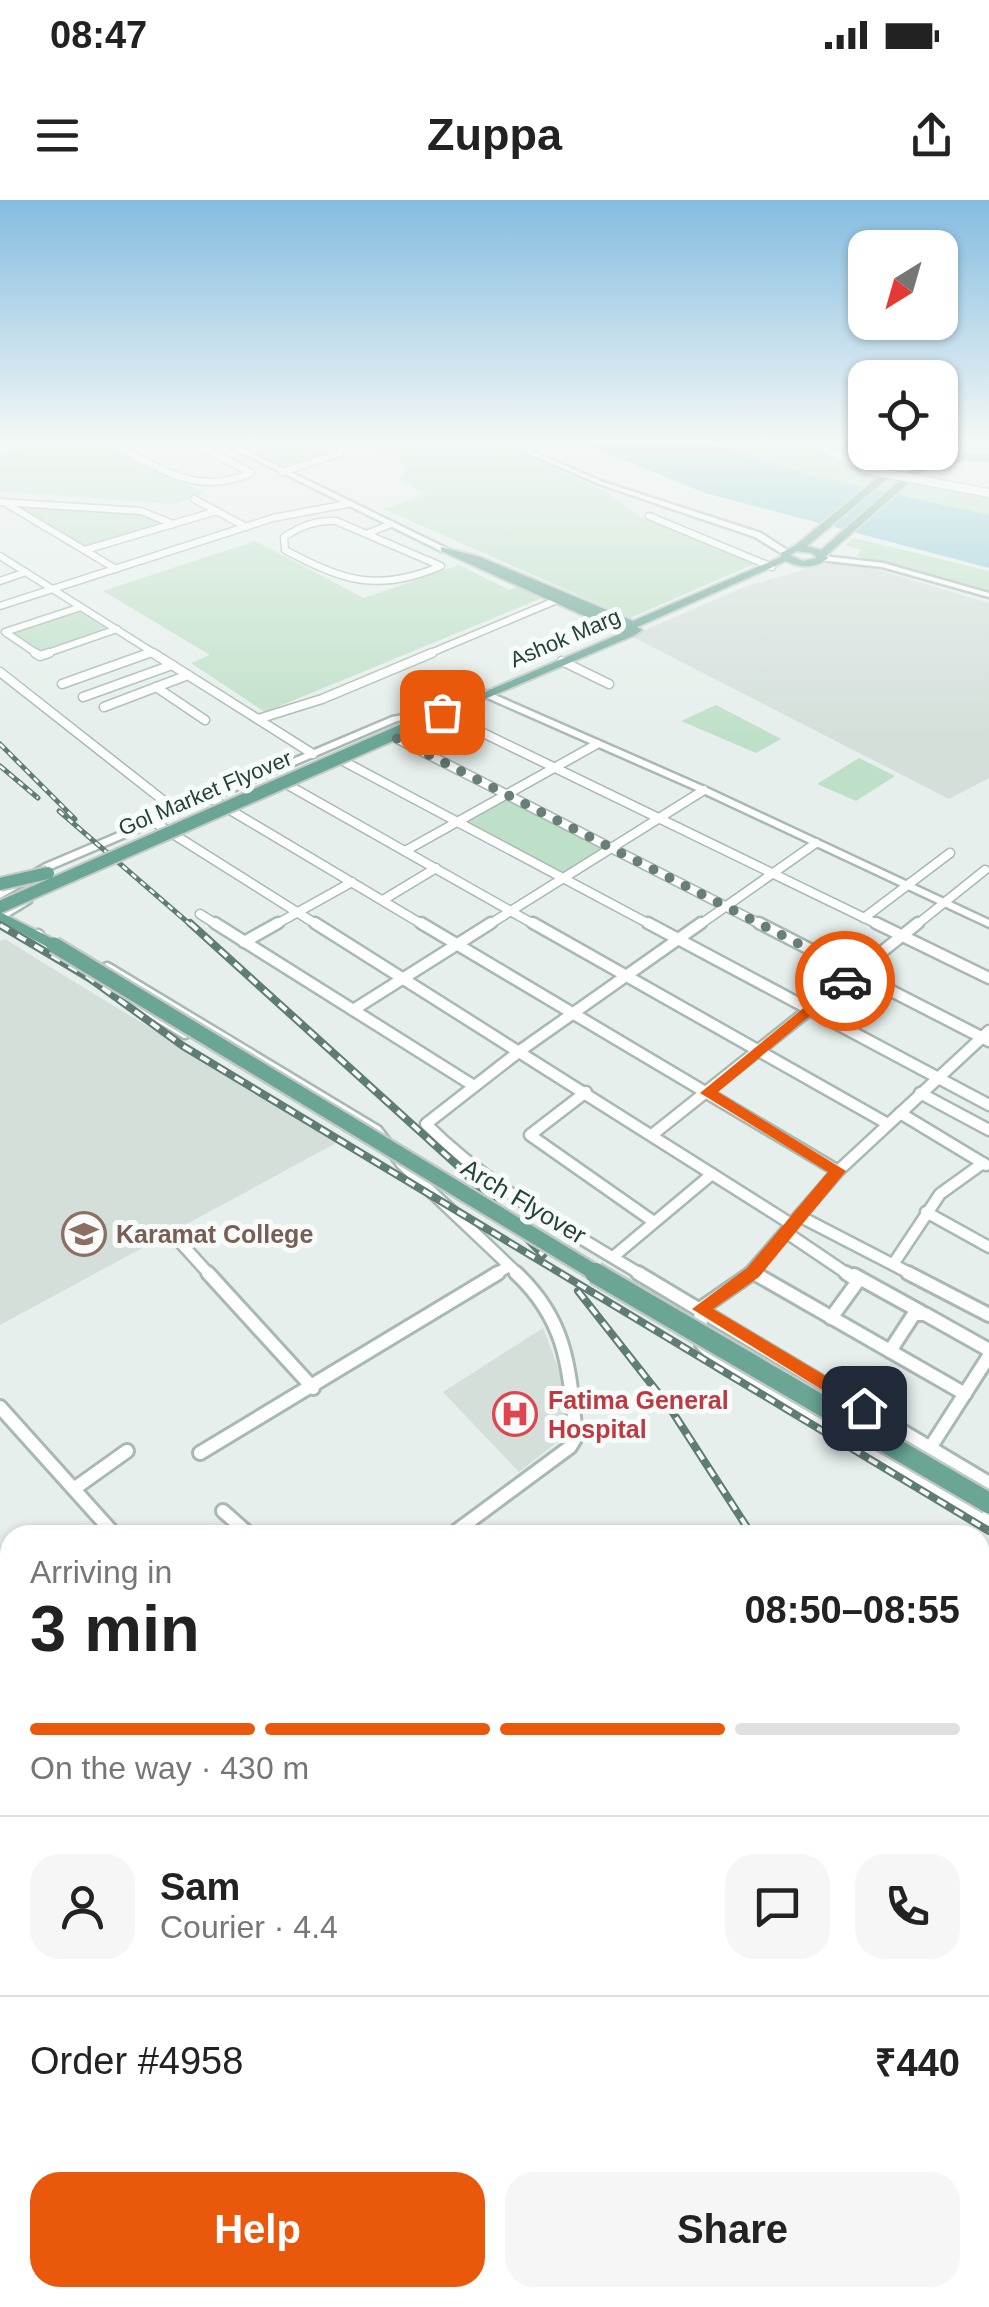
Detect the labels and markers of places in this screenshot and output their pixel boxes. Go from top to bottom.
pin [400,670,485,755]
school or university icon: Karamat College [61,1211,107,1257]
place label: Karamat College [116,1220,313,1248]
pin [822,1366,907,1451]
place label: Fatima General Hospital [548,1386,729,1443]
hospital icon: Fatima General Hospital [492,1391,538,1437]

